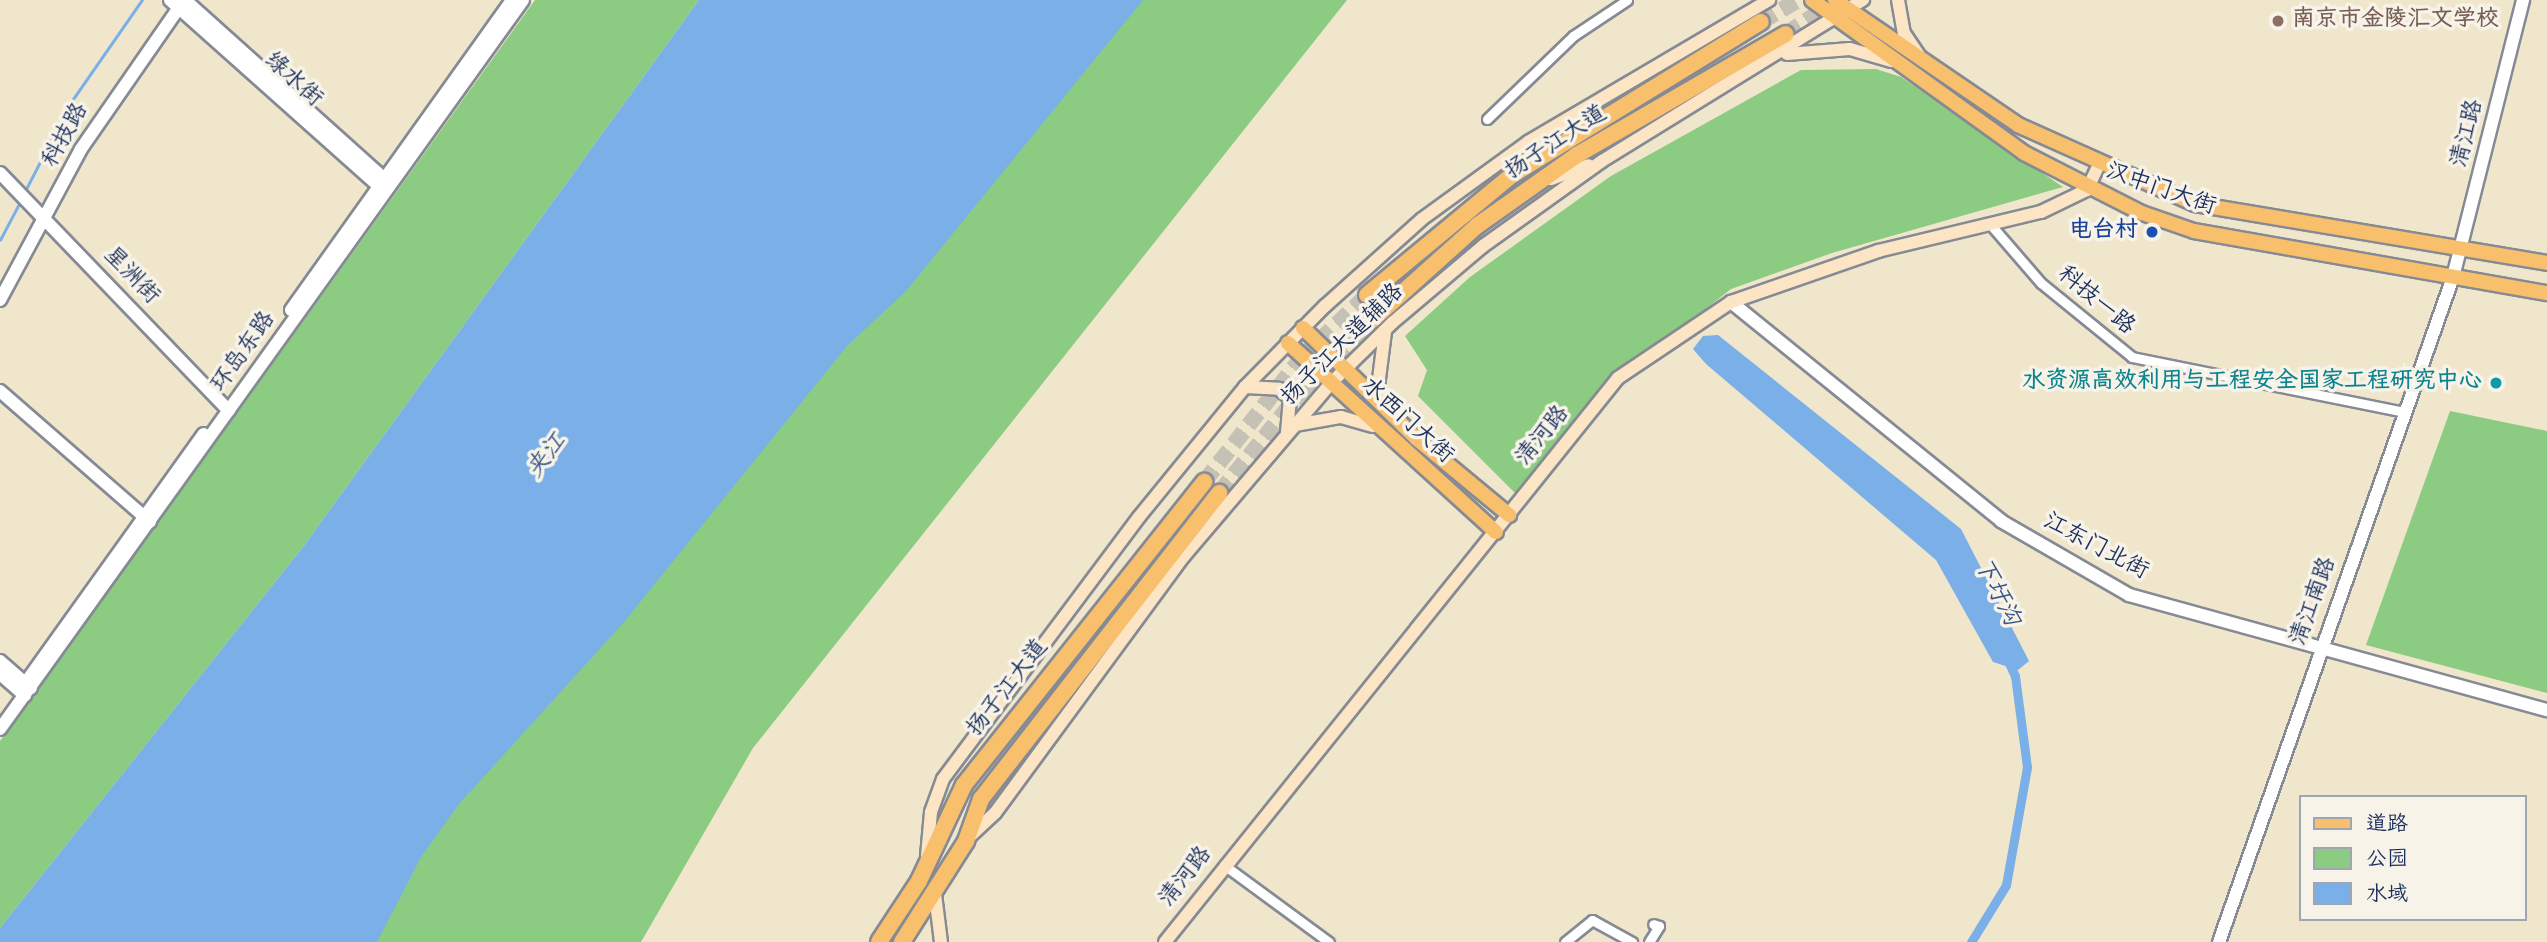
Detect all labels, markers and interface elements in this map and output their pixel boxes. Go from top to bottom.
place label: 南京市金陵汇文学校 [2292,7,2499,35]
marker: 南京市金陵汇文学校 [2270,13,2286,29]
street label: 绿水街 [257,48,327,114]
street label: 清江路 [2447,97,2491,171]
street label: 科技路 [38,99,96,173]
street label: 扬子江大道 [1501,101,1613,187]
street label: 汉中门大街 [2101,159,2219,223]
place label: 电台村 [2069,218,2138,246]
marker: 电台村 [2144,224,2160,240]
street label: 星洲街 [96,243,164,311]
street label: 科技一路 [2051,262,2139,342]
street label: 扬子江大道辅路 [1277,279,1411,413]
street label: 环岛东路 [207,307,283,399]
place label: 水资源高效利用与工程安全国家工程研究中心 [2022,369,2482,397]
street label: 水西门大街 [1354,373,1458,471]
marker: 水资源高效利用与工程安全国家工程研究中心 [2488,375,2504,391]
street label: 清河路 [1512,402,1576,472]
water label: 夹江 [522,429,574,485]
street label: 江东门北街 [2038,509,2152,587]
water label: 下圩沟 [1966,554,2024,632]
street label: 清江南路 [2286,554,2344,650]
street label: 扬子江大道 [963,635,1055,743]
legend [2298,795,2526,921]
text: 道路 [2366,814,2408,839]
street label: 清河路 [1155,842,1219,914]
text: 公园 [2366,849,2408,874]
text: 水域 [2366,884,2408,909]

